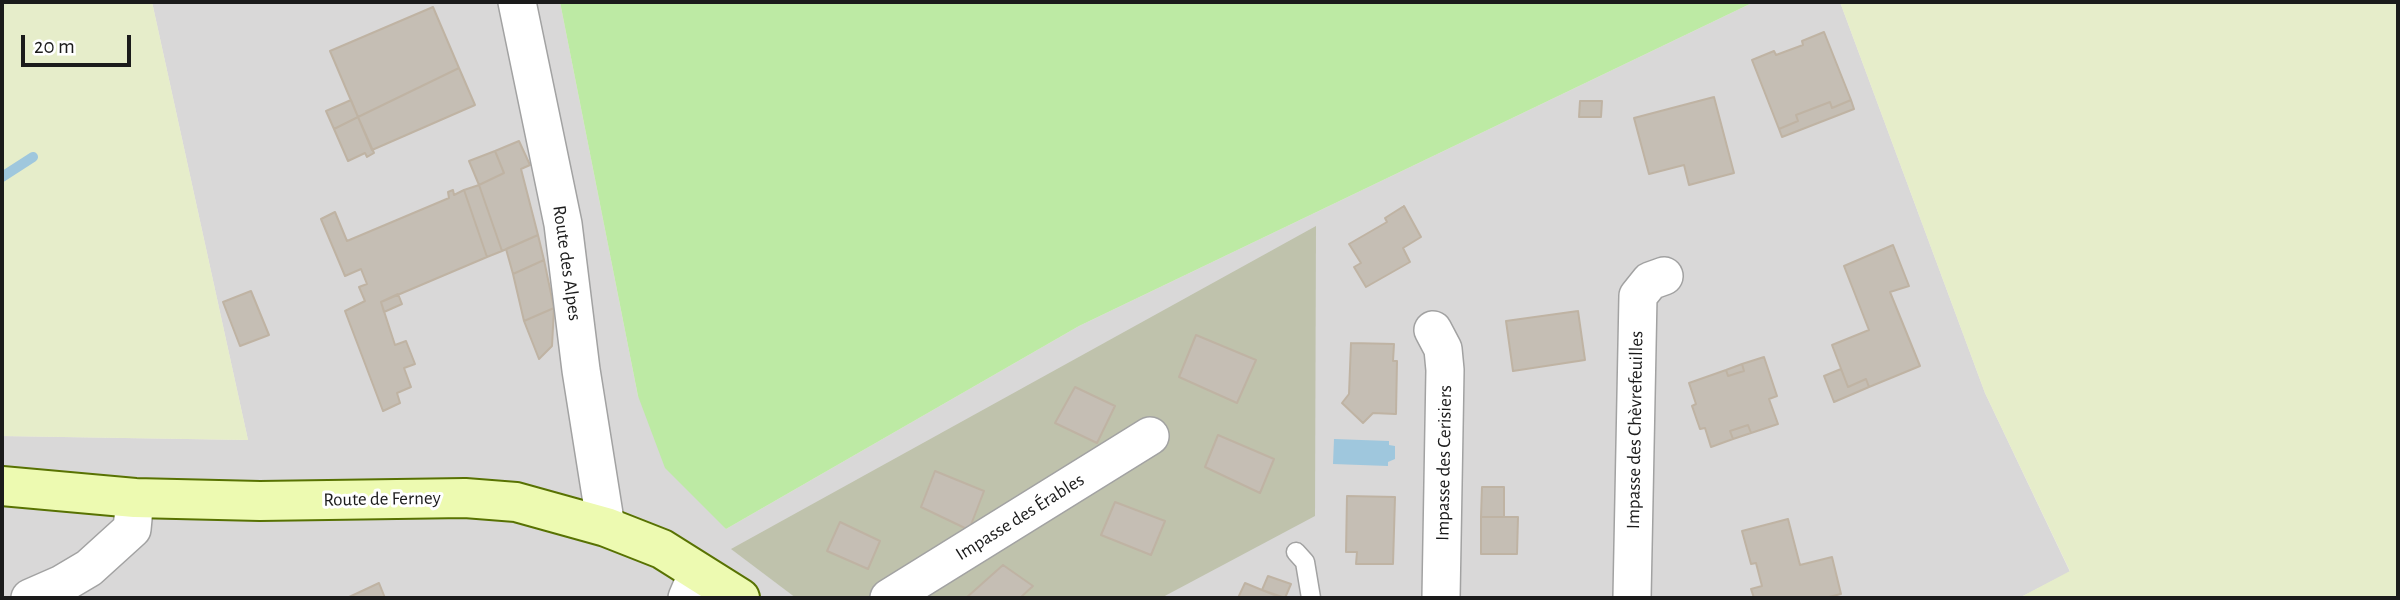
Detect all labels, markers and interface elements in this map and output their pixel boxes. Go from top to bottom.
scale bar [24,21,135,65]
text: 20 m [34,36,75,57]
street label: Route des Alpes [548,204,586,322]
street label: Impasse des Chèvrefeuilles [1622,331,1648,529]
street label: Impasse des Cerisiers [1431,385,1457,541]
street label: Impasse des Érables [952,468,1088,566]
street label: Route de Ferney [323,487,441,511]

